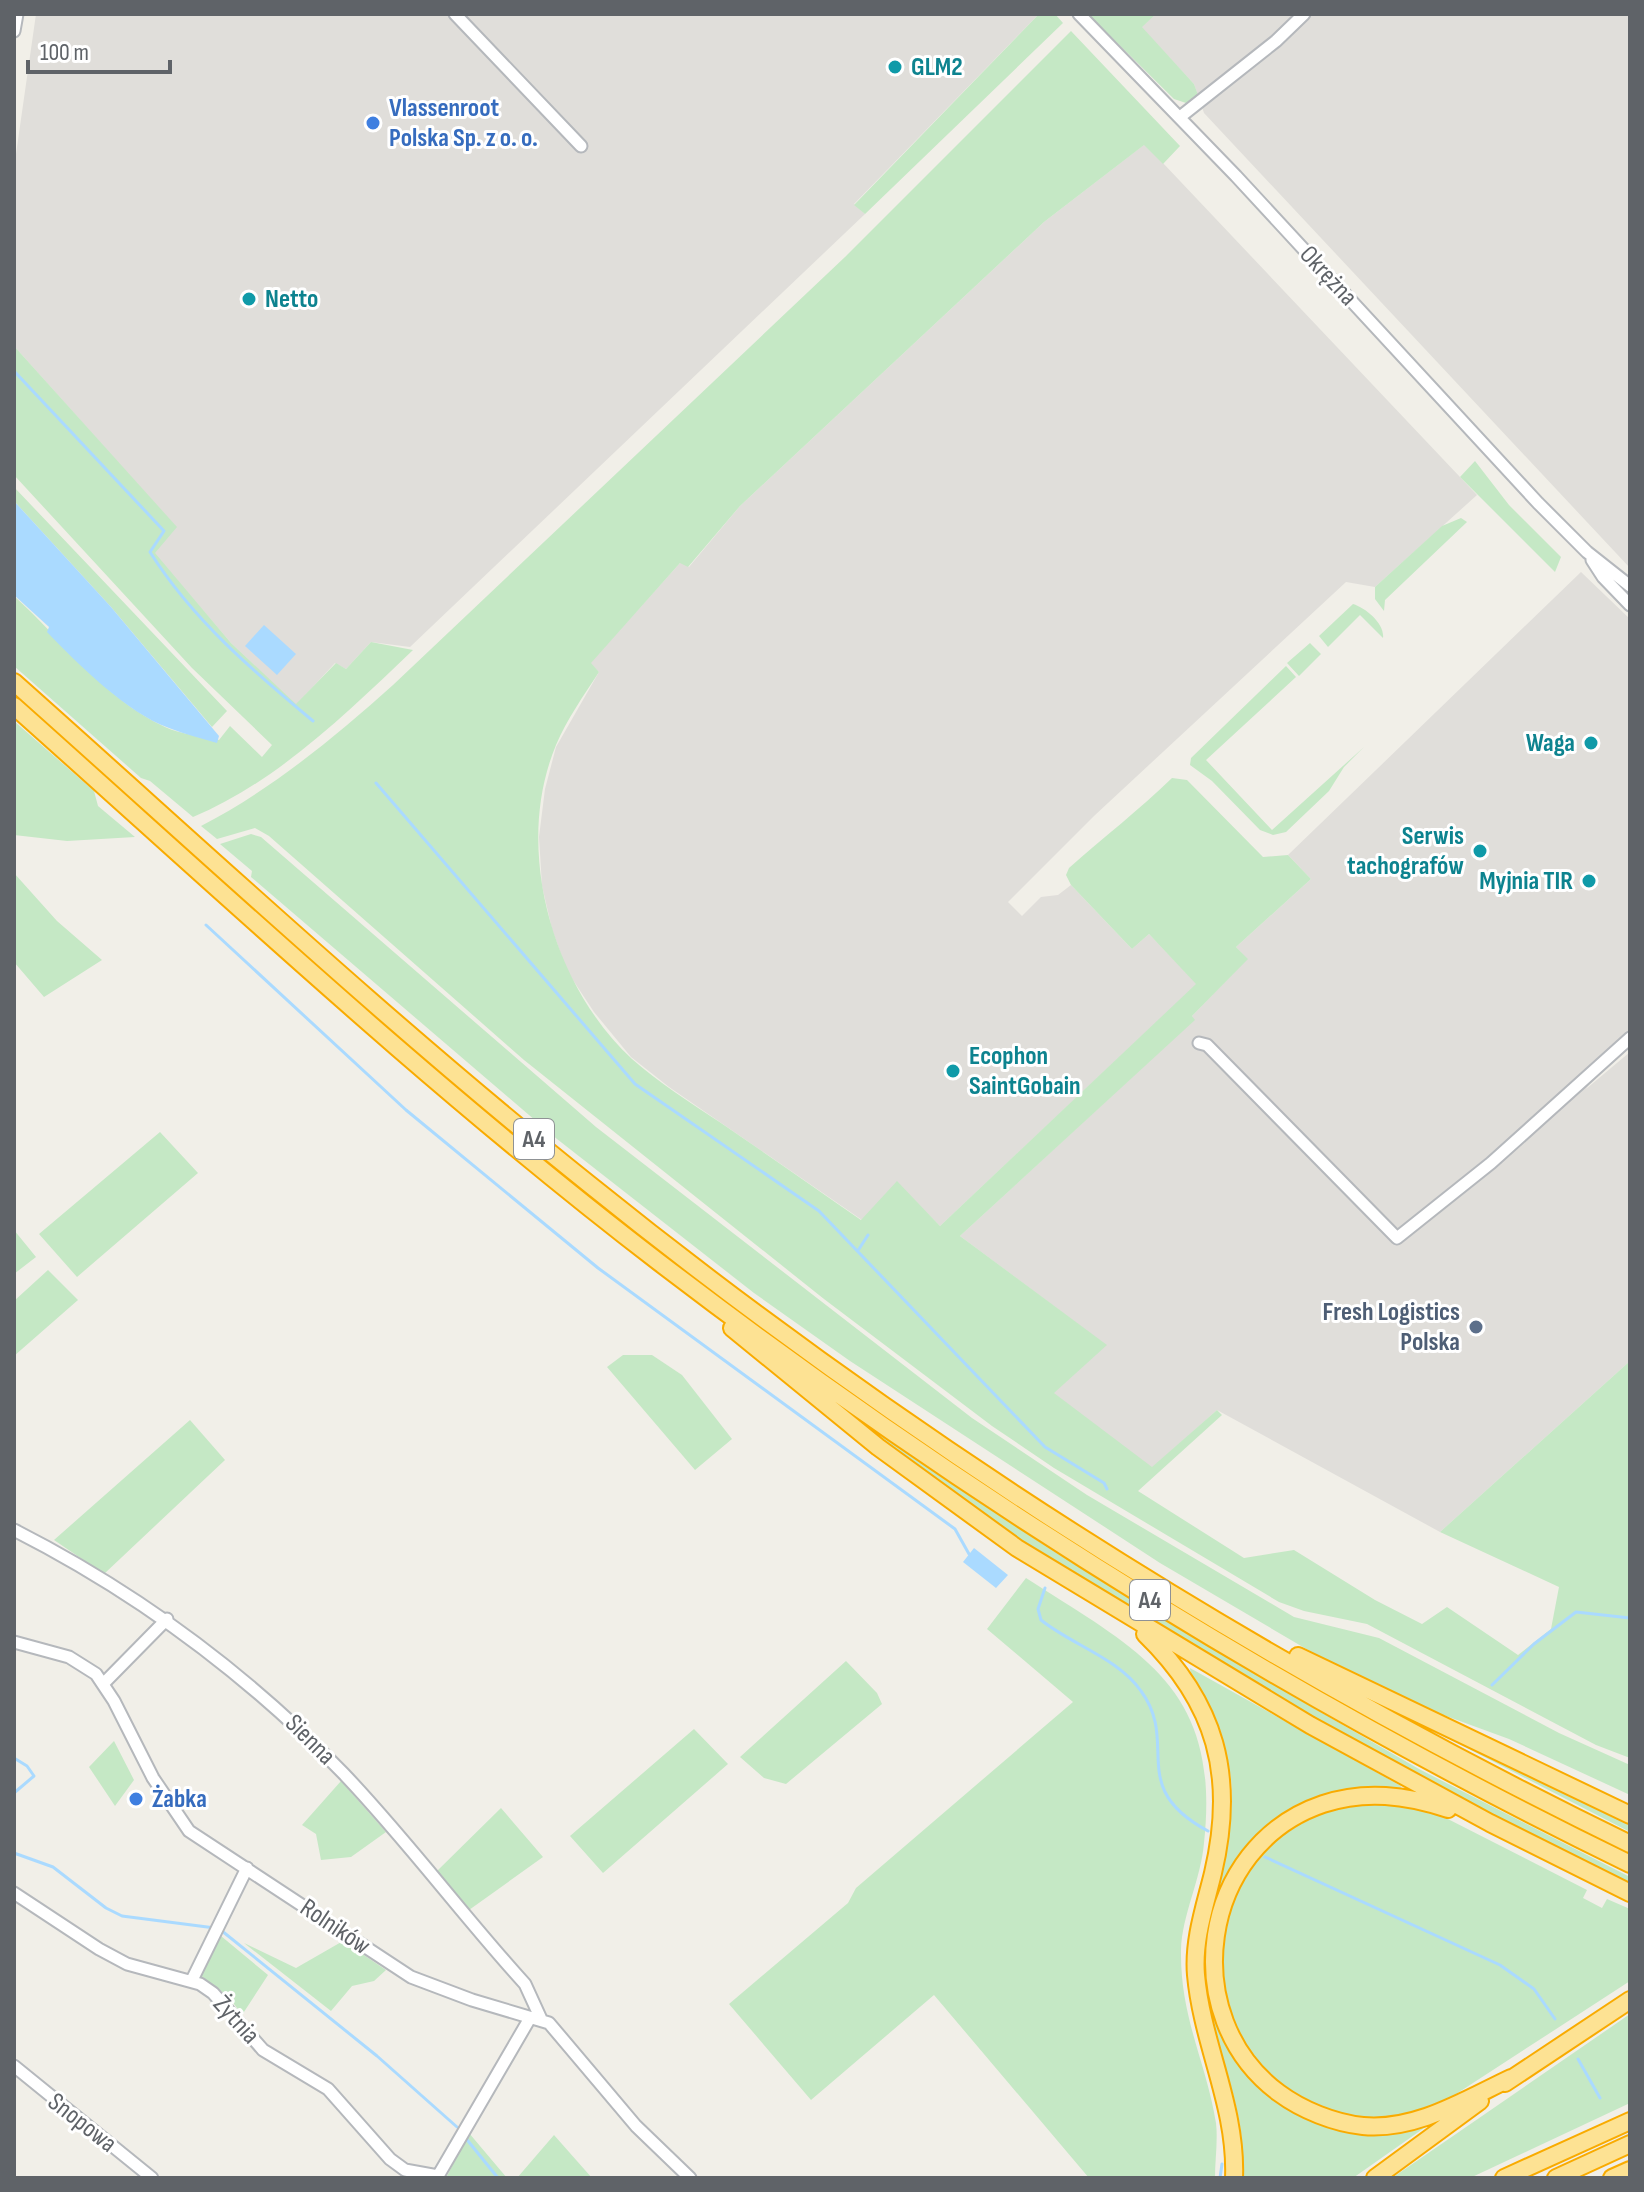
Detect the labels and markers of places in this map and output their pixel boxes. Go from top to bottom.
place label: GLM2 [911,52,963,83]
marker: GLM2 [886,58,904,76]
place label: Vlassenroot Polska Sp. z o. o. [389,93,538,154]
marker: Vlassenroot Polska Sp. z o. o. [364,114,382,132]
place label: Netto [265,284,318,315]
marker: Netto [240,290,258,308]
place label: Waga [1526,728,1575,759]
marker: Waga [1582,734,1600,752]
place label: Serwis tachografów [1347,821,1464,882]
marker: Serwis tachografów [1471,842,1489,860]
place label: Myjnia TIR [1479,866,1573,897]
marker: Myjnia TIR [1580,872,1598,890]
place label: Ecophon SaintGobain [969,1041,1081,1102]
marker: Ecophon SaintGobain [944,1062,962,1080]
place label: Fresh Logistics Polska [1323,1297,1460,1358]
marker: Fresh Logistics Polska [1467,1318,1485,1336]
place label: Żabka [152,1784,207,1815]
marker: Żabka [127,1790,145,1808]

